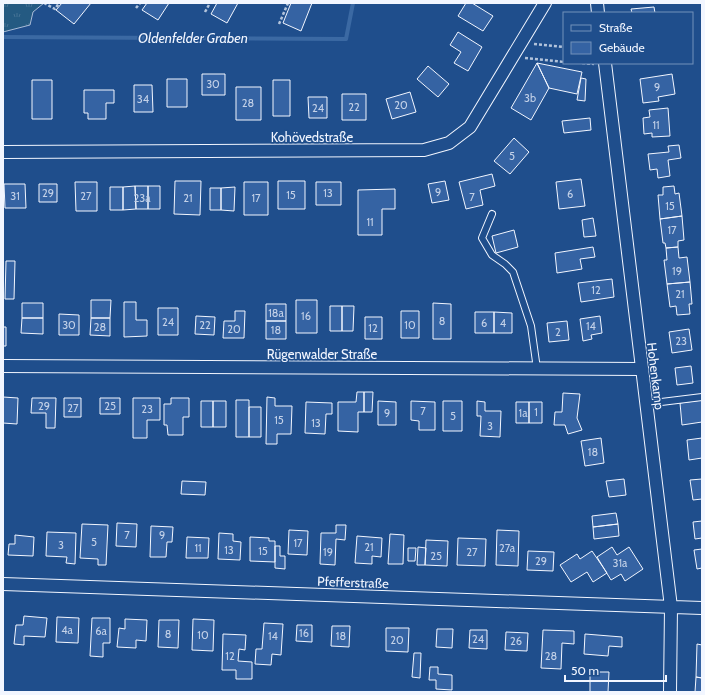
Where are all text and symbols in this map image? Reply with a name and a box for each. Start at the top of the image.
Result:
legend [563,12,693,64]
text: Straße [599,20,632,35]
water label: Oldenfelder Graben [138,29,248,47]
text: Gebäude [599,40,645,55]
house number: 30 [206,77,220,91]
house number: 9 [654,80,660,94]
house number: 3b [524,91,536,105]
house number: 34 [137,92,150,106]
house number: 28 [242,96,254,110]
house number: 20 [394,98,408,112]
house number: 22 [348,100,360,114]
house number: 24 [312,101,325,115]
house number: 11 [652,118,660,132]
street label: Kohövedstraße [271,129,354,145]
house number: 5 [509,149,515,163]
house number: 9 [435,185,441,199]
house number: 29 [42,186,54,200]
house number: 13 [323,186,333,200]
house number: 6 [567,187,573,201]
house number: 15 [286,188,296,202]
house number: 31 [10,189,20,203]
house number: 27 [80,189,92,203]
house number: 7 [469,190,475,204]
house number: 23a [134,191,151,205]
house number: 21 [183,191,193,205]
house number: 17 [251,191,261,205]
house number: 15 [665,199,675,213]
house number: 11 [366,215,374,229]
house number: 17 [667,223,677,237]
house number: 19 [672,264,682,278]
house number: 12 [591,283,601,297]
house number: 21 [675,287,685,301]
house number: 18a [268,306,284,320]
house number: 16 [301,309,311,323]
house number: 8 [439,314,445,328]
house number: 24 [162,315,175,329]
house number: 6 [481,316,487,330]
house number: 4 [500,316,507,330]
house number: 30 [62,318,76,332]
house number: 22 [199,318,211,332]
house number: 10 [404,318,416,332]
house number: 14 [586,319,597,333]
house number: 28 [94,320,106,334]
house number: 12 [368,321,378,335]
house number: 20 [227,322,241,336]
house number: 18 [271,323,281,337]
house number: 2 [555,325,561,339]
house number: 23 [675,334,687,348]
street label: Hohenkamp [644,341,668,411]
street label: Rügenwalder Straße [267,346,378,362]
house number: 29 [38,399,50,413]
house number: 25 [104,399,116,413]
house number: 27 [67,401,79,415]
house number: 23 [141,402,153,416]
house number: 7 [420,404,426,418]
house number: 1 [534,405,538,419]
house number: 9 [384,406,390,420]
house number: 1a [519,406,528,420]
house number: 5 [450,409,456,423]
house number: 15 [274,413,284,427]
house number: 13 [311,416,321,430]
house number: 3 [487,419,493,433]
house number: 18 [588,445,598,459]
house number: 7 [124,528,130,542]
house number: 9 [159,528,165,542]
house number: 5 [91,535,97,549]
house number: 17 [293,536,303,550]
house number: 3 [58,538,64,552]
house number: 21 [364,540,374,554]
house number: 11 [194,541,202,555]
house number: 27a [499,541,516,555]
house number: 13 [224,543,234,557]
house number: 15 [258,544,268,558]
house number: 19 [323,545,333,559]
house number: 27 [466,545,478,559]
house number: 25 [430,549,442,563]
house number: 29 [535,554,547,568]
house number: 31a [613,556,628,570]
street label: Pfefferstraße [317,573,389,591]
house number: 4a [61,623,74,637]
house number: 6a [95,624,107,638]
house number: 16 [299,626,309,640]
house number: 8 [165,627,171,641]
house number: 10 [197,628,209,642]
house number: 14 [268,629,279,643]
house number: 18 [336,629,346,643]
house number: 24 [472,632,485,646]
house number: 20 [390,633,404,647]
house number: 26 [510,634,522,648]
house number: 12 [225,649,235,663]
house number: 28 [545,649,557,663]
scale bar [565,657,666,683]
text: 50 m [571,663,599,678]

